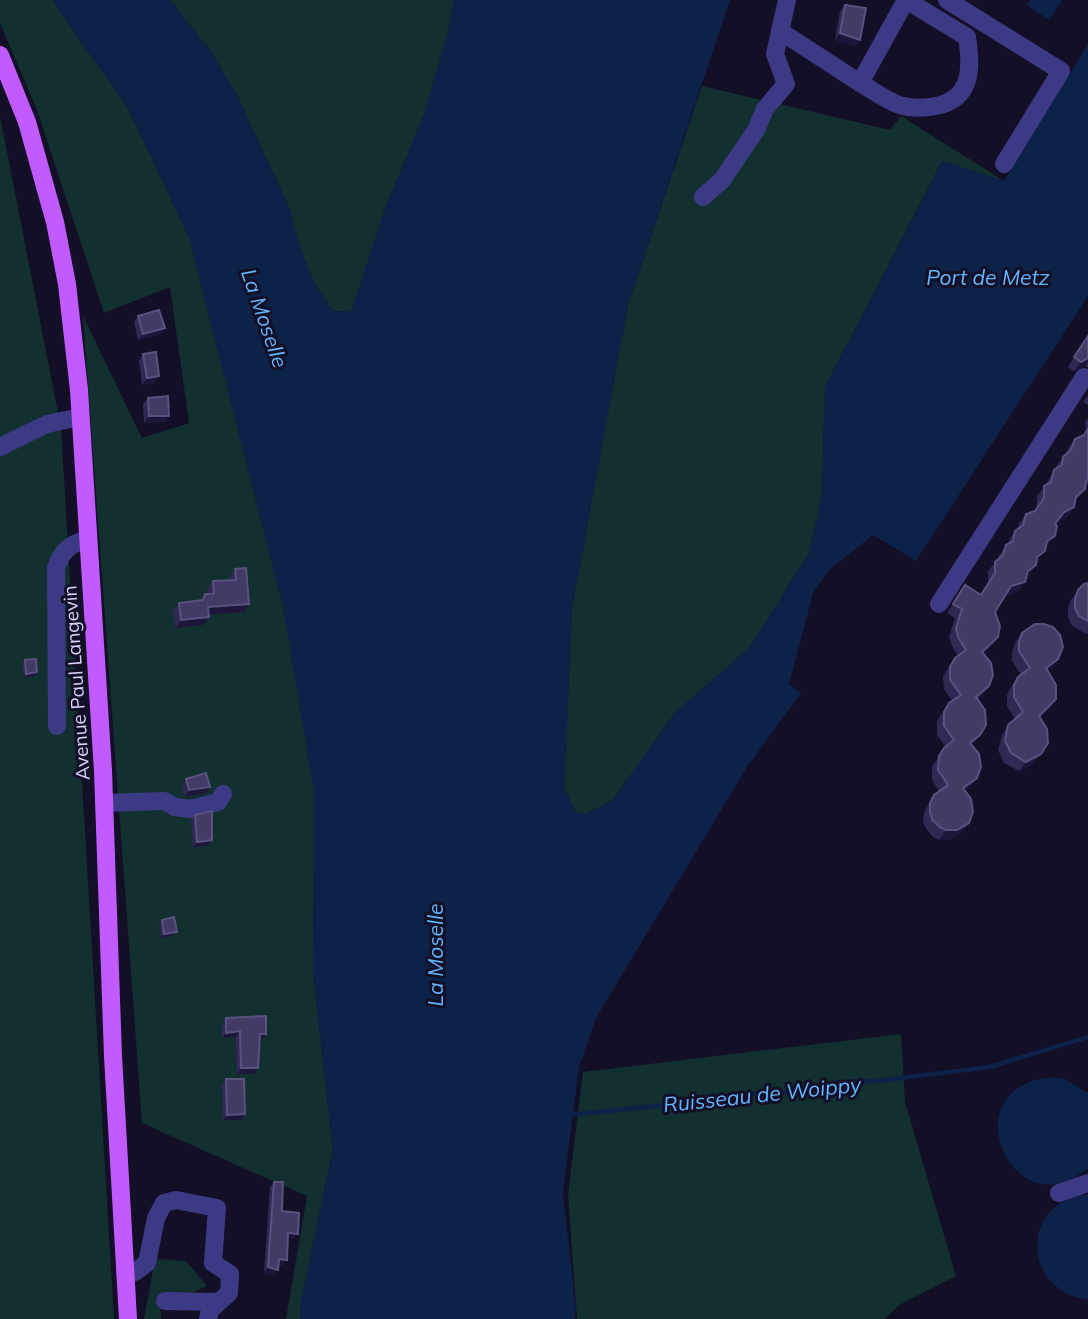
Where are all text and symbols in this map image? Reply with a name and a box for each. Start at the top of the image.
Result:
water label: Port de Metz [926,264,1050,290]
water label: La Moselle [236,265,294,371]
street label: Avenue Paul Langevin [57,585,95,781]
water label: La Moselle [422,904,448,1006]
water label: Ruisseau de Woippy [662,1071,863,1117]

